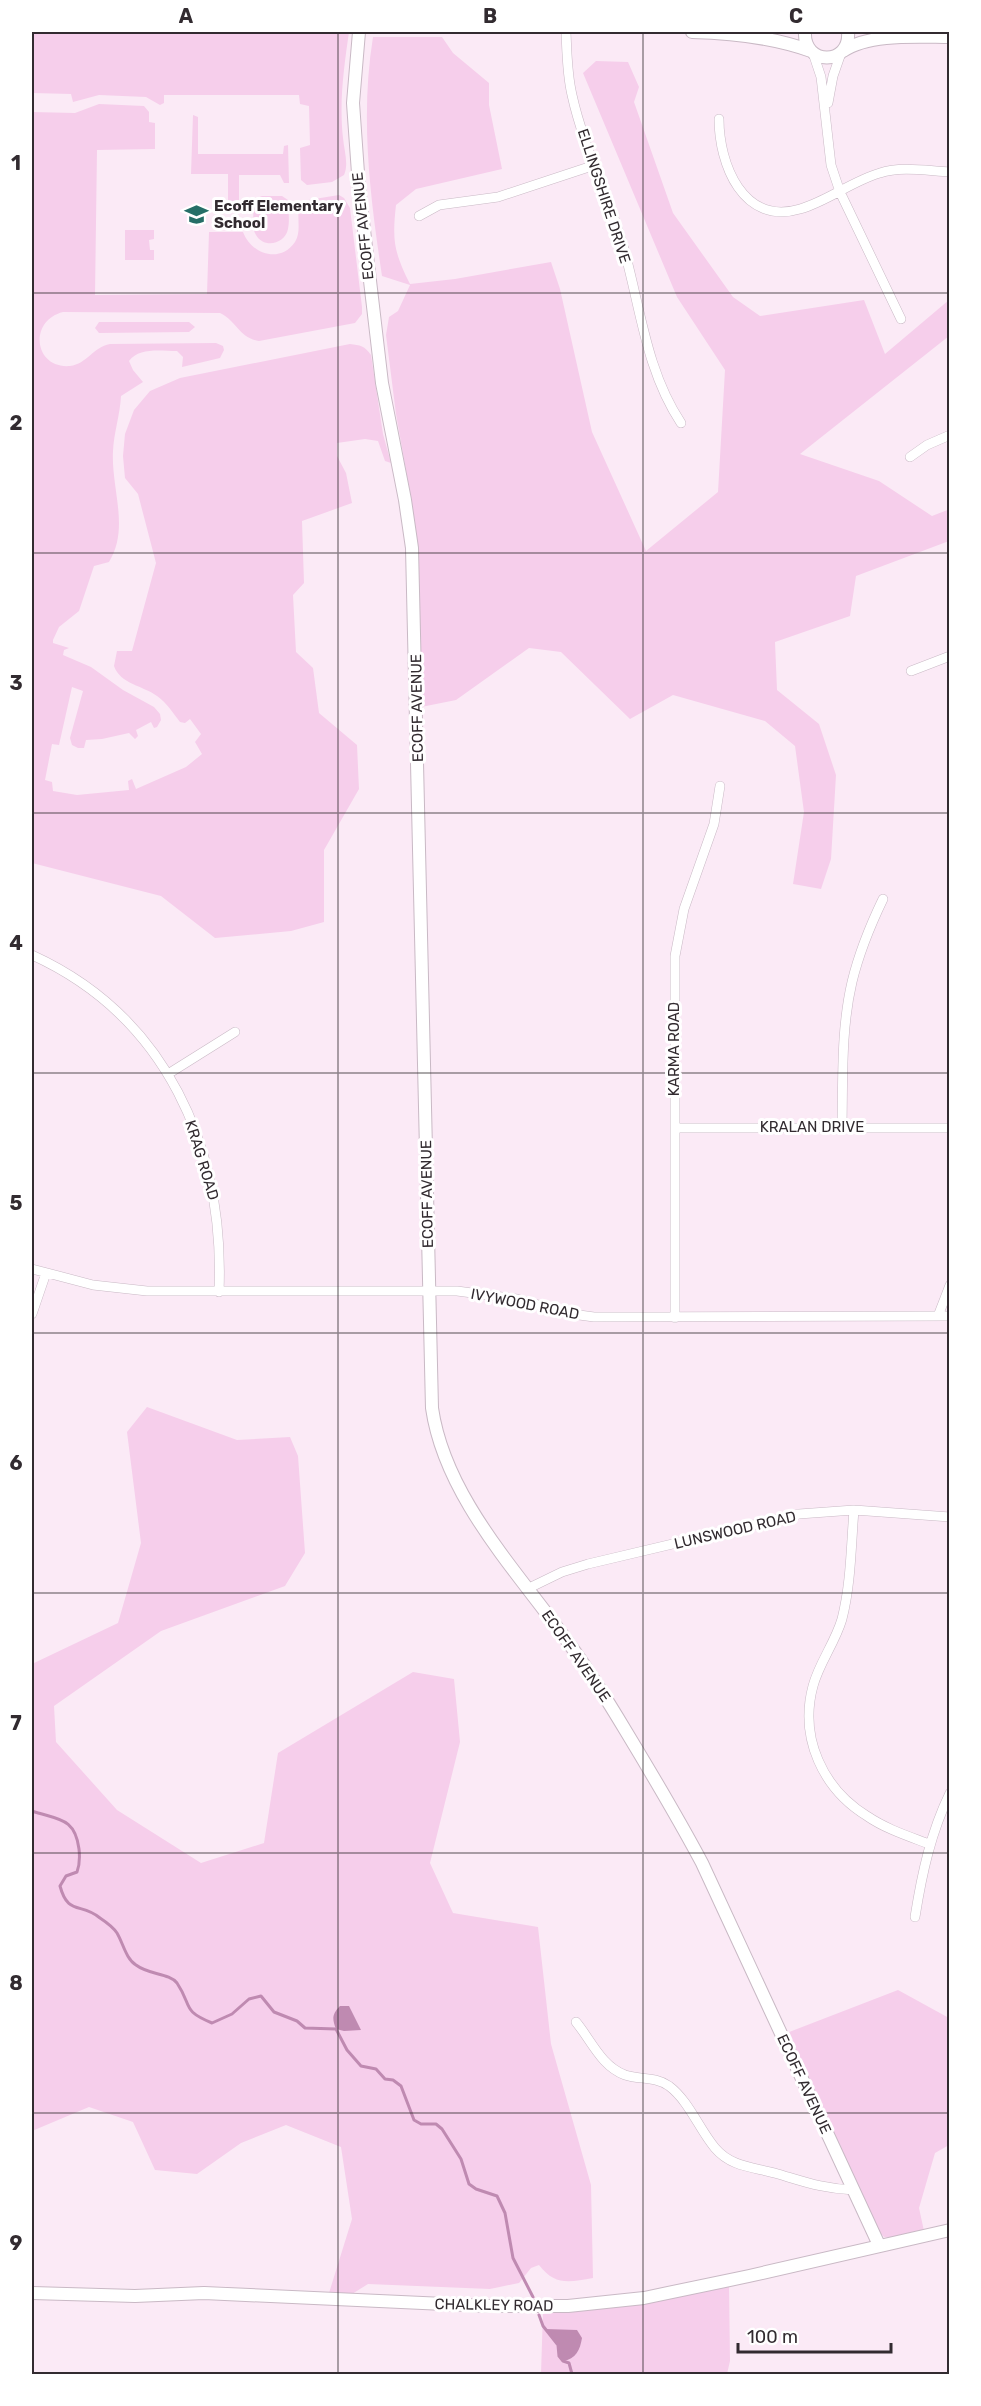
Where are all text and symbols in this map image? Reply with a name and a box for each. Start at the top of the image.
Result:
text: A [179,4,194,28]
text: B [483,4,497,28]
text: C [789,4,803,28]
street label: ELLINGSHIRE DRIVE [574,126,634,266]
text: 1 [11,151,21,175]
street label: ECOFF AVENUE [348,171,378,281]
place label: Ecoff Elementary School [214,197,343,232]
school or university icon: Ecoff Elementary School [183,202,209,228]
text: 2 [10,411,23,435]
street label: ECOFF AVENUE [407,654,427,762]
text: 3 [9,671,23,695]
text: 4 [9,931,23,955]
street label: KARMA ROAD [665,1002,683,1096]
street label: KRAG ROAD [181,1118,223,1202]
street label: KRALAN DRIVE [760,1118,864,1136]
street label: ECOFF AVENUE [417,1140,437,1248]
text: 5 [10,1191,23,1215]
street label: IVYWOOD ROAD [469,1285,581,1323]
text: 6 [9,1451,23,1475]
street label: LUNSWOOD ROAD [672,1507,798,1553]
street label: ECOFF AVENUE [538,1607,614,1705]
text: 7 [10,1711,22,1735]
text: 8 [9,1971,23,1995]
street label: ECOFF AVENUE [773,2031,835,2137]
text: 9 [10,2231,23,2255]
street label: CHALKLEY ROAD [434,2295,554,2315]
scale bar [738,2316,891,2354]
text: 100 m [747,2326,798,2348]

